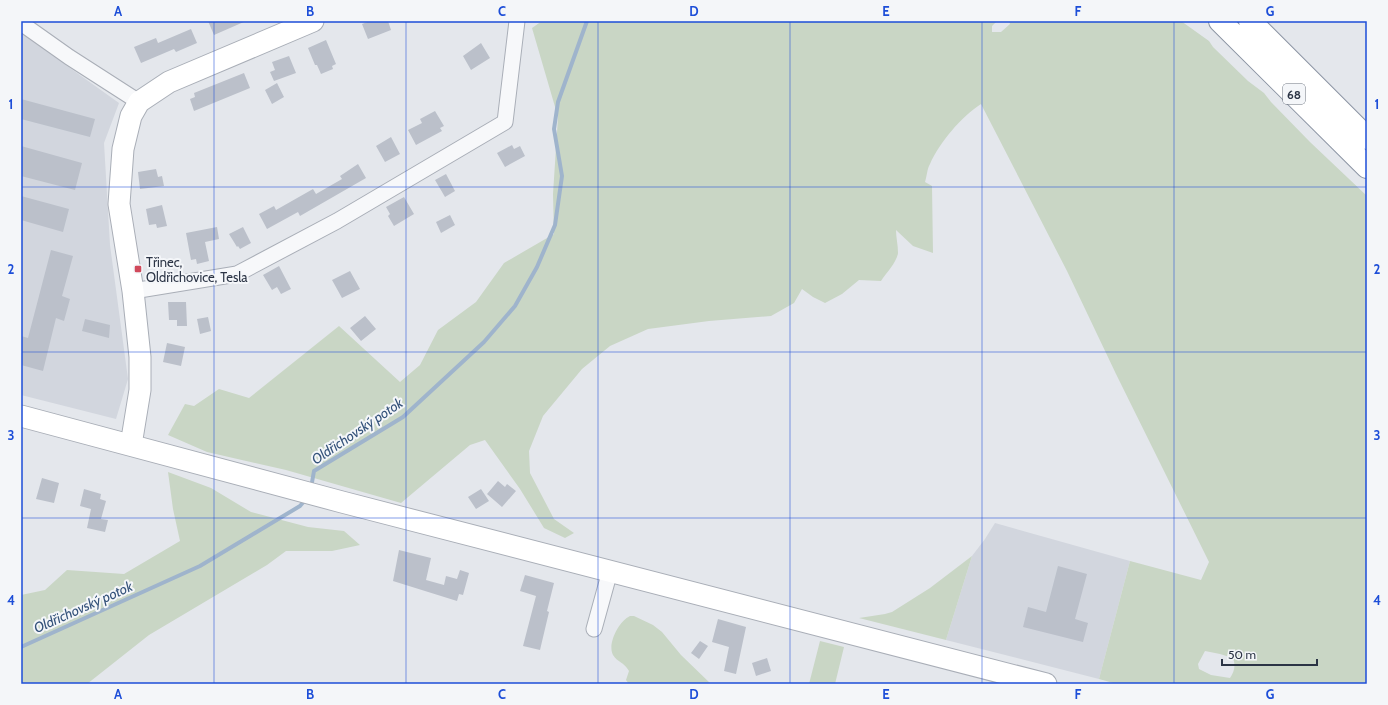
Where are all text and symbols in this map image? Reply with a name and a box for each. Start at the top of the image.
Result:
text: A [114,3,123,19]
text: B [306,3,314,19]
text: C [498,3,506,19]
text: D [689,3,699,19]
text: E [882,3,890,19]
text: F [1075,3,1082,19]
text: G [1266,3,1275,19]
road number: 68 [1283,84,1305,104]
text: 1 [9,96,13,112]
text: 1 [1375,96,1379,112]
place label: Třinec, Oldřichovice, Tesla [146,254,248,285]
text: 2 [8,261,15,277]
text: 2 [1374,261,1381,277]
marker: Třinec, Oldřichovice, Tesla [133,264,143,274]
water label: Oldřichovský potok [308,393,407,468]
text: 3 [7,427,15,443]
text: 3 [1373,427,1381,443]
water label: Oldřichovský potok [31,577,136,637]
text: 4 [7,592,15,608]
text: 4 [1373,592,1381,608]
scale bar [1222,641,1317,667]
text: 50 m [1228,647,1256,662]
text: A [114,686,123,702]
text: B [306,686,314,702]
text: C [498,686,506,702]
text: D [689,686,699,702]
text: E [882,686,890,702]
text: F [1075,686,1082,702]
text: G [1266,686,1275,702]

